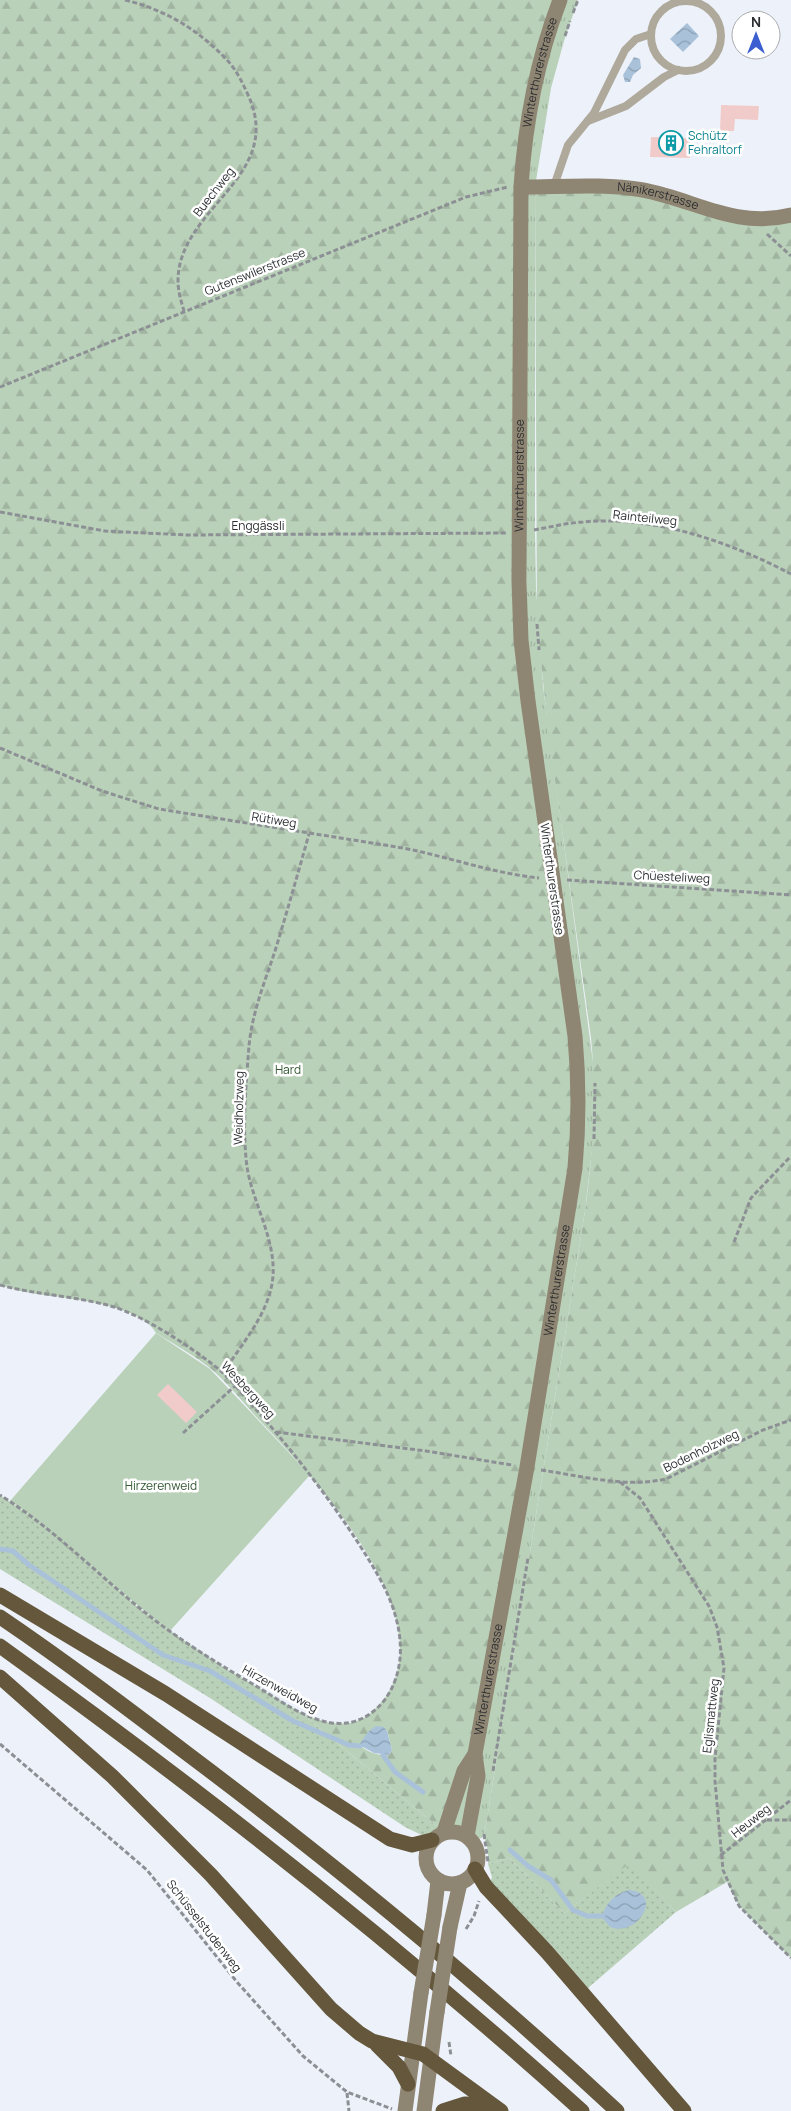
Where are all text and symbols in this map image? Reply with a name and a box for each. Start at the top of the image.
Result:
north arrow [731,10,781,60]
text: N [751,12,761,31]
street label: Winterthurerstrasse [518,15,561,129]
place label: Schütz Fehraltorf [688,127,743,158]
building icon: Schütz Fehraltorf [658,130,684,156]
street label: Buechweg [189,163,238,220]
street label: Nänikerstrasse [617,178,701,214]
street label: Gutenswilerstrasse [202,244,308,300]
street label: Winterthurerstrasse [510,419,528,532]
street label: Rainteilweg [612,506,678,529]
street label: Enggässli [231,517,285,534]
street label: Rütiweg [250,808,298,831]
street label: Winterthurerstrasse [536,822,569,936]
street label: Chüesteliweg [633,866,711,887]
park label: Hard [275,1061,301,1078]
street label: Weidholzweg [229,1071,248,1145]
street label: Winterthurerstrasse [539,1223,574,1337]
street label: Wesbergweg [218,1357,279,1422]
street label: Bodenholzweg [660,1425,741,1476]
park label: Hirzerenweid [125,1477,197,1494]
street label: Winterthurerstrasse [470,1622,506,1736]
street label: Hirzenweidweg [239,1661,321,1716]
street label: Eglismattweg [698,1678,723,1754]
street label: Heuweg [728,1800,774,1841]
street label: Schüsselstudenweg [163,1876,246,1975]

